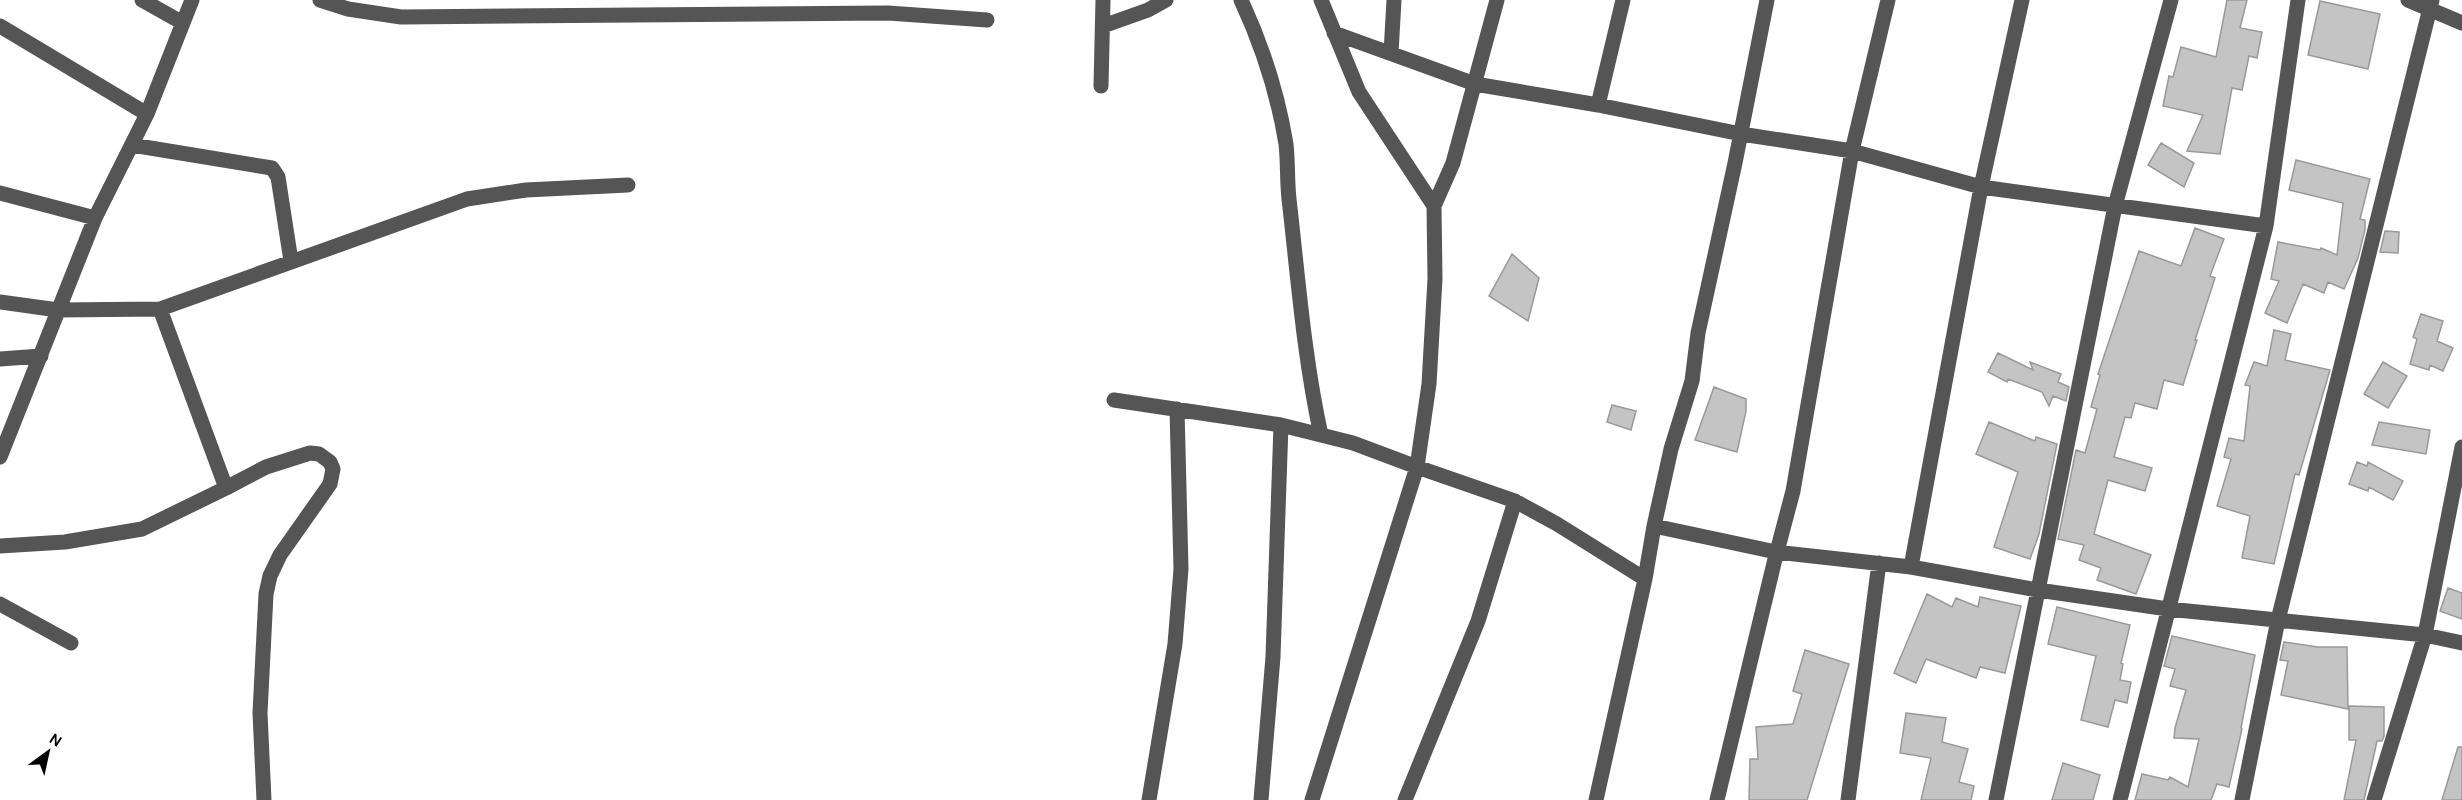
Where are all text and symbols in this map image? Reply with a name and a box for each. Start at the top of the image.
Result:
north arrow [18,722,78,782]
text: N [46,729,66,751]

